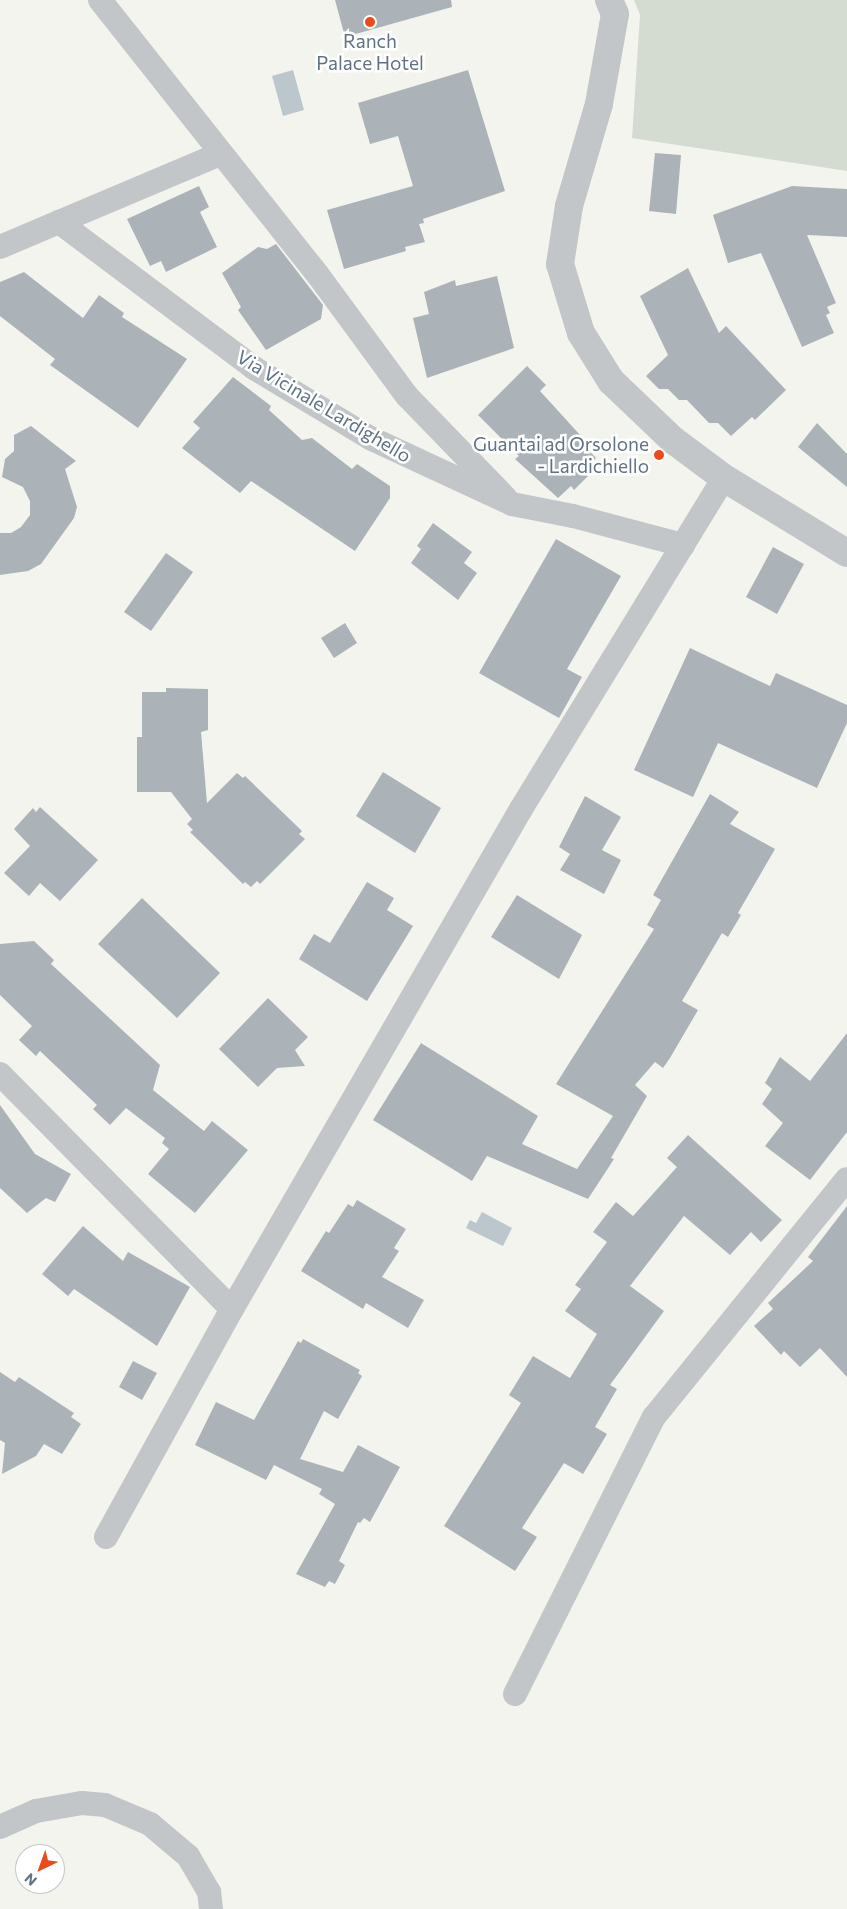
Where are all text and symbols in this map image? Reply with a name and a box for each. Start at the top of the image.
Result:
marker: Ranch Palace Hotel [364,16,376,28]
place label: Ranch Palace Hotel [316,30,424,74]
street label: Via Vicinale Lardighello [233,345,415,467]
place label: Guantai ad Orsolone - Lardichiello [473,433,649,477]
marker: Guantai ad Orsolone - Lardichiello [653,449,665,461]
north arrow [15,1844,65,1894]
text: N [21,1870,40,1890]

